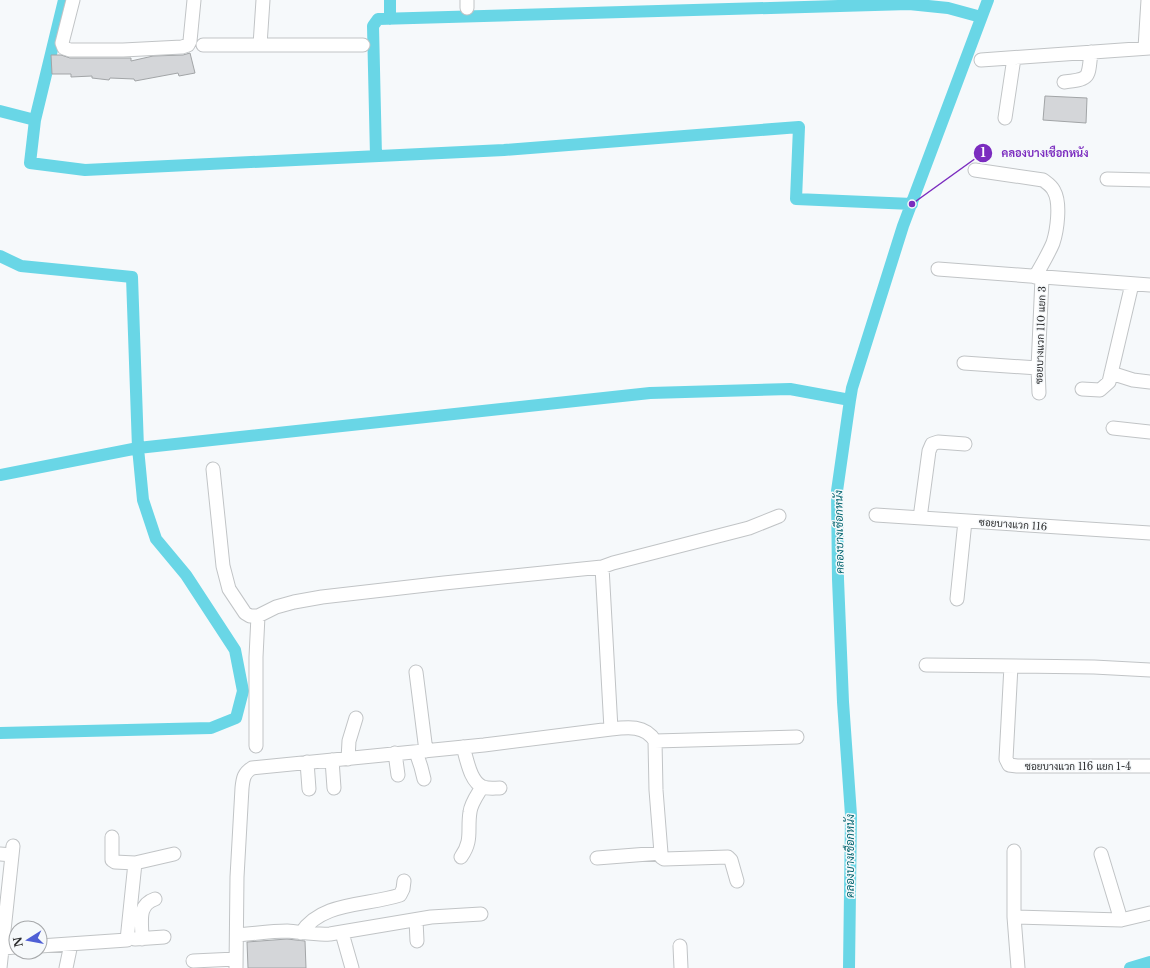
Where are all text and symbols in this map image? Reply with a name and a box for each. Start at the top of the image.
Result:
callout: คลองบางเชือกหนัง [973,142,1096,165]
text: 1 [980,145,986,160]
text: คลองบางเชือกหนัง [1002,145,1088,160]
street label: ซอยบางแวก 110 แยก 3 [1032,286,1049,384]
water label: คลองบางเชือกหนัง [830,490,847,574]
street label: ซอยบางแวก 116 [978,516,1048,533]
street label: ซอยบางแวก 116 แยก 1-4 [1025,760,1131,773]
water label: คลองบางเชือกหนัง [842,814,857,898]
north arrow [8,920,48,960]
text: N [10,935,26,948]

